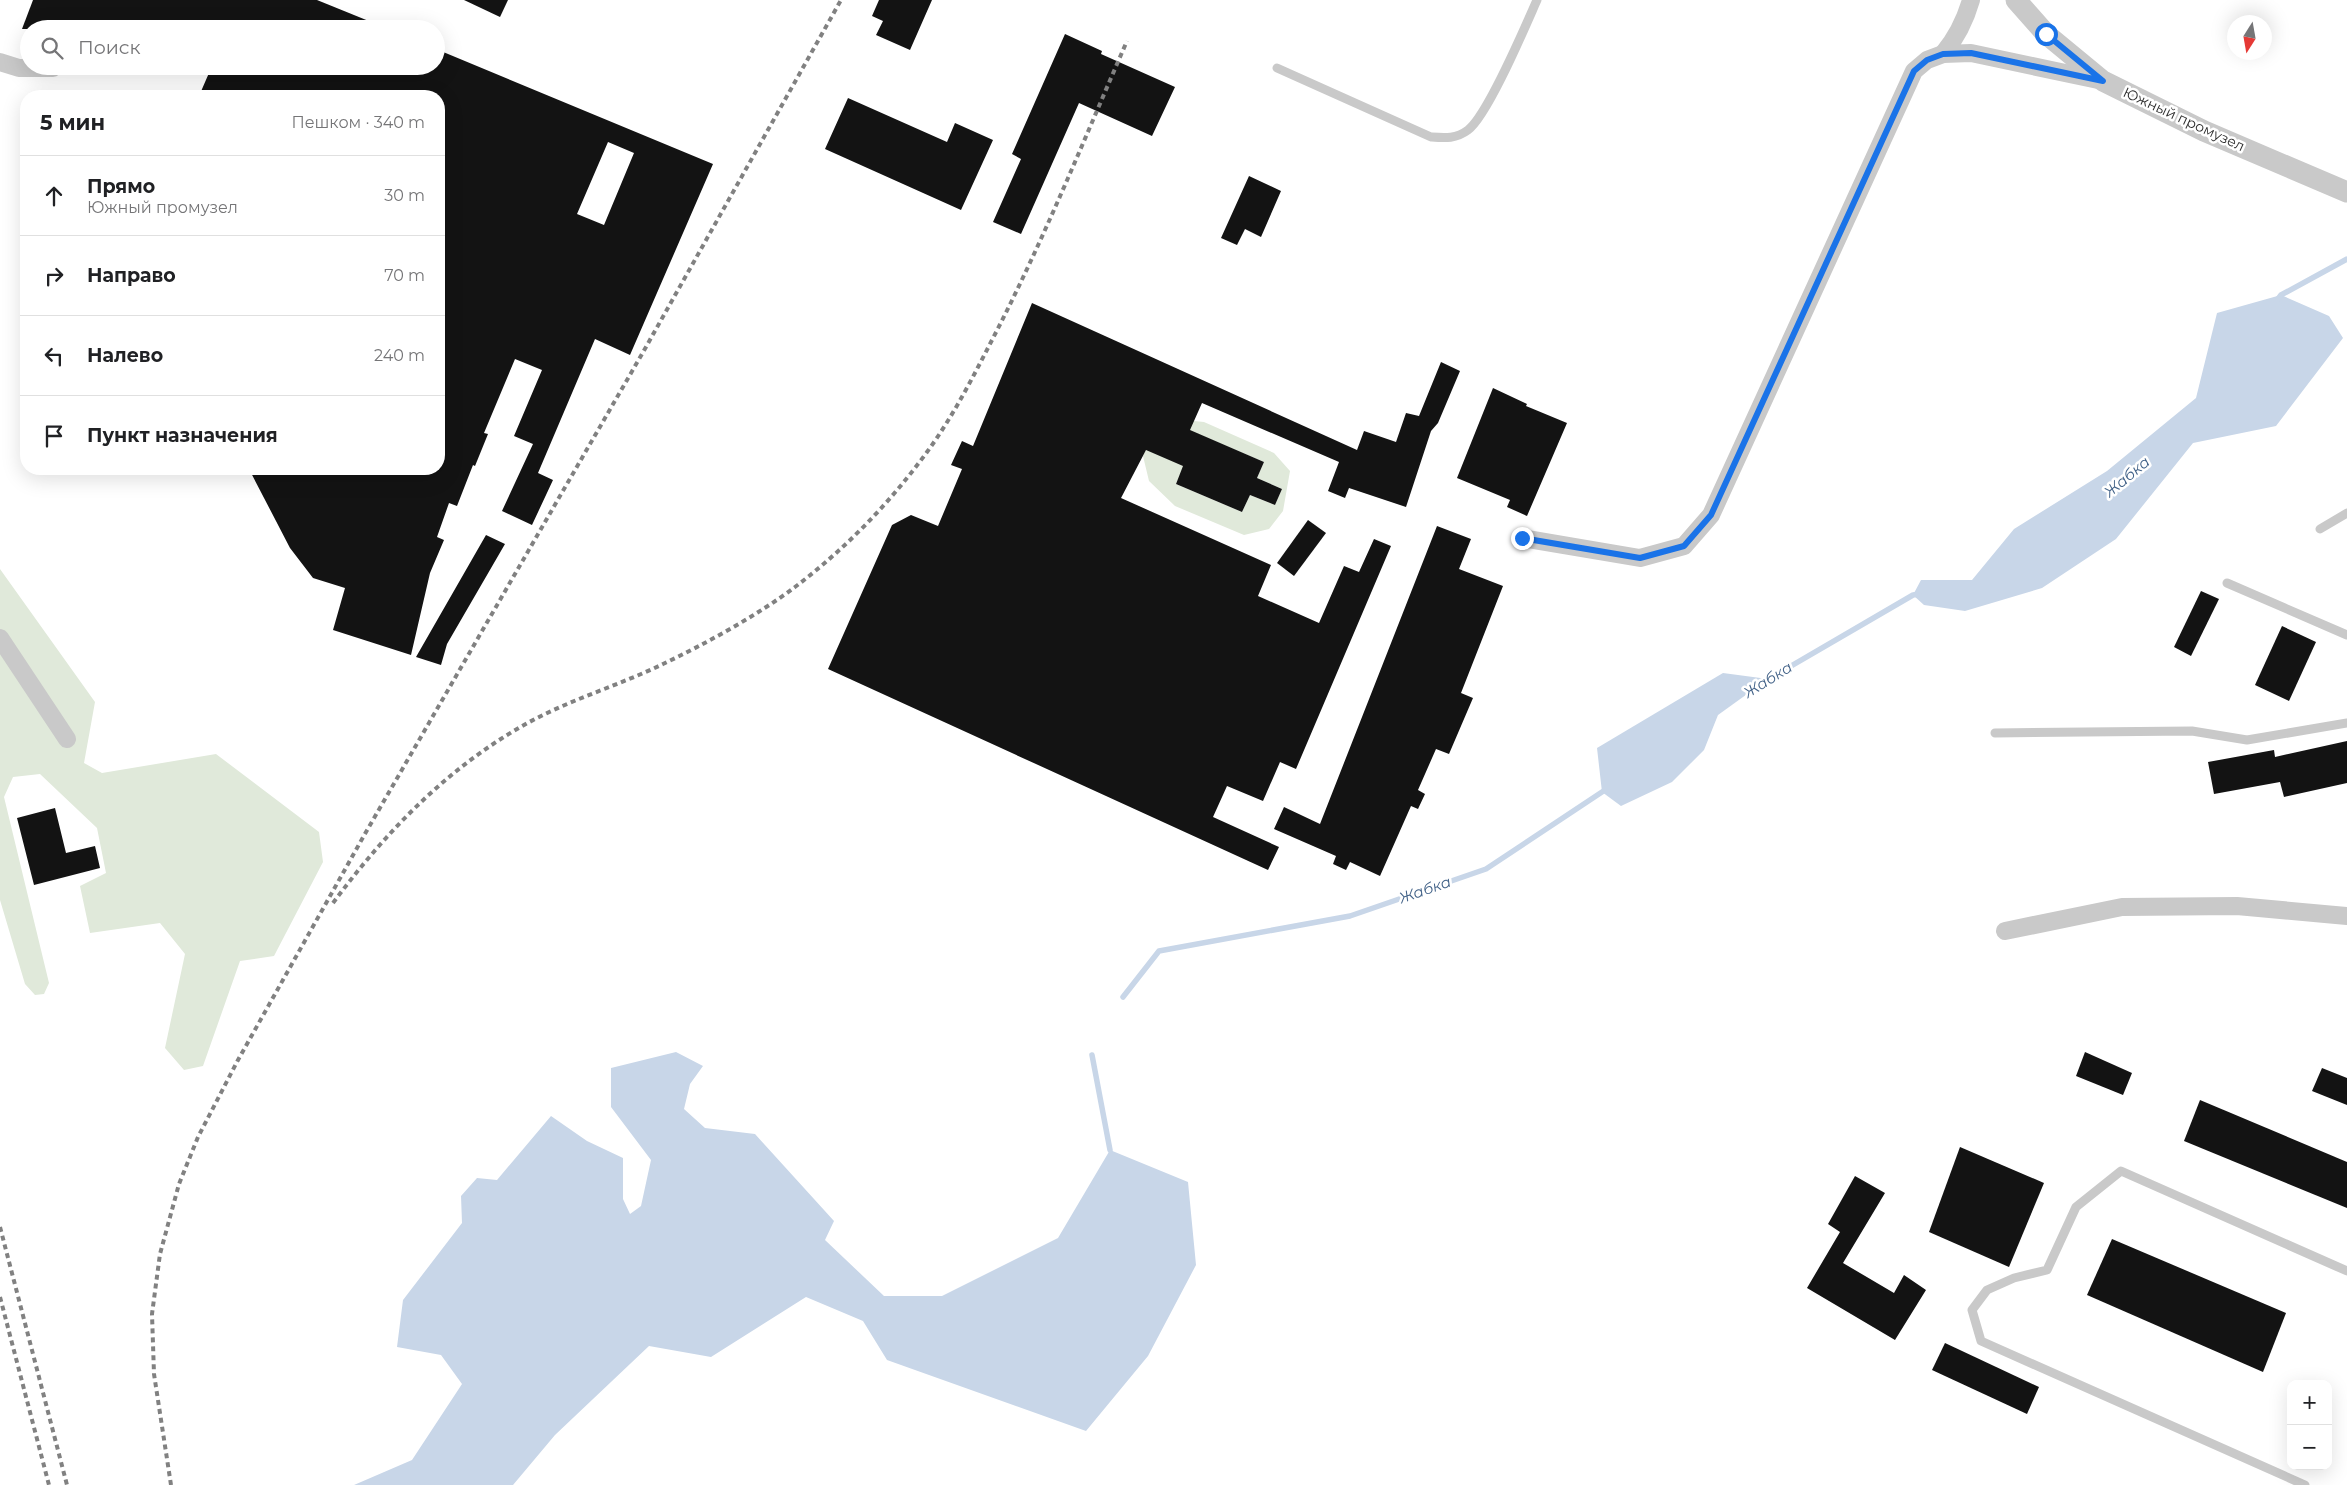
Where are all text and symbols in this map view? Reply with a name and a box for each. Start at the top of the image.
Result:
north arrow [2227,15,2272,60]
search box [20,20,445,75]
route start [2035,23,2058,46]
icon: search [38,34,66,62]
text: Поиск [78,36,141,59]
street label: Южный промузел [2120,83,2248,155]
text: 5 мин [40,110,105,135]
text: Пешком · 340 m [291,113,425,132]
text: Прямо [87,175,155,198]
icon: ahead [40,182,68,210]
text: 30 m [384,186,425,205]
text: Южный промузел [87,198,238,217]
icon: right [40,262,68,290]
text: Направо [87,264,176,287]
text: 70 m [384,266,425,285]
icon: left [40,342,68,370]
text: Налево [87,344,163,367]
text: 240 m [374,346,425,365]
icon: arrive [40,422,68,450]
text: Пункт назначения [87,424,278,447]
water label: Жабка [2099,452,2153,502]
route end [1511,527,1534,550]
water label: Жабка [1739,657,1796,702]
water label: Жабка [1395,872,1453,908]
map controls [2287,1380,2332,1470]
button: + [2287,1380,2332,1425]
button: − [2287,1425,2332,1470]

